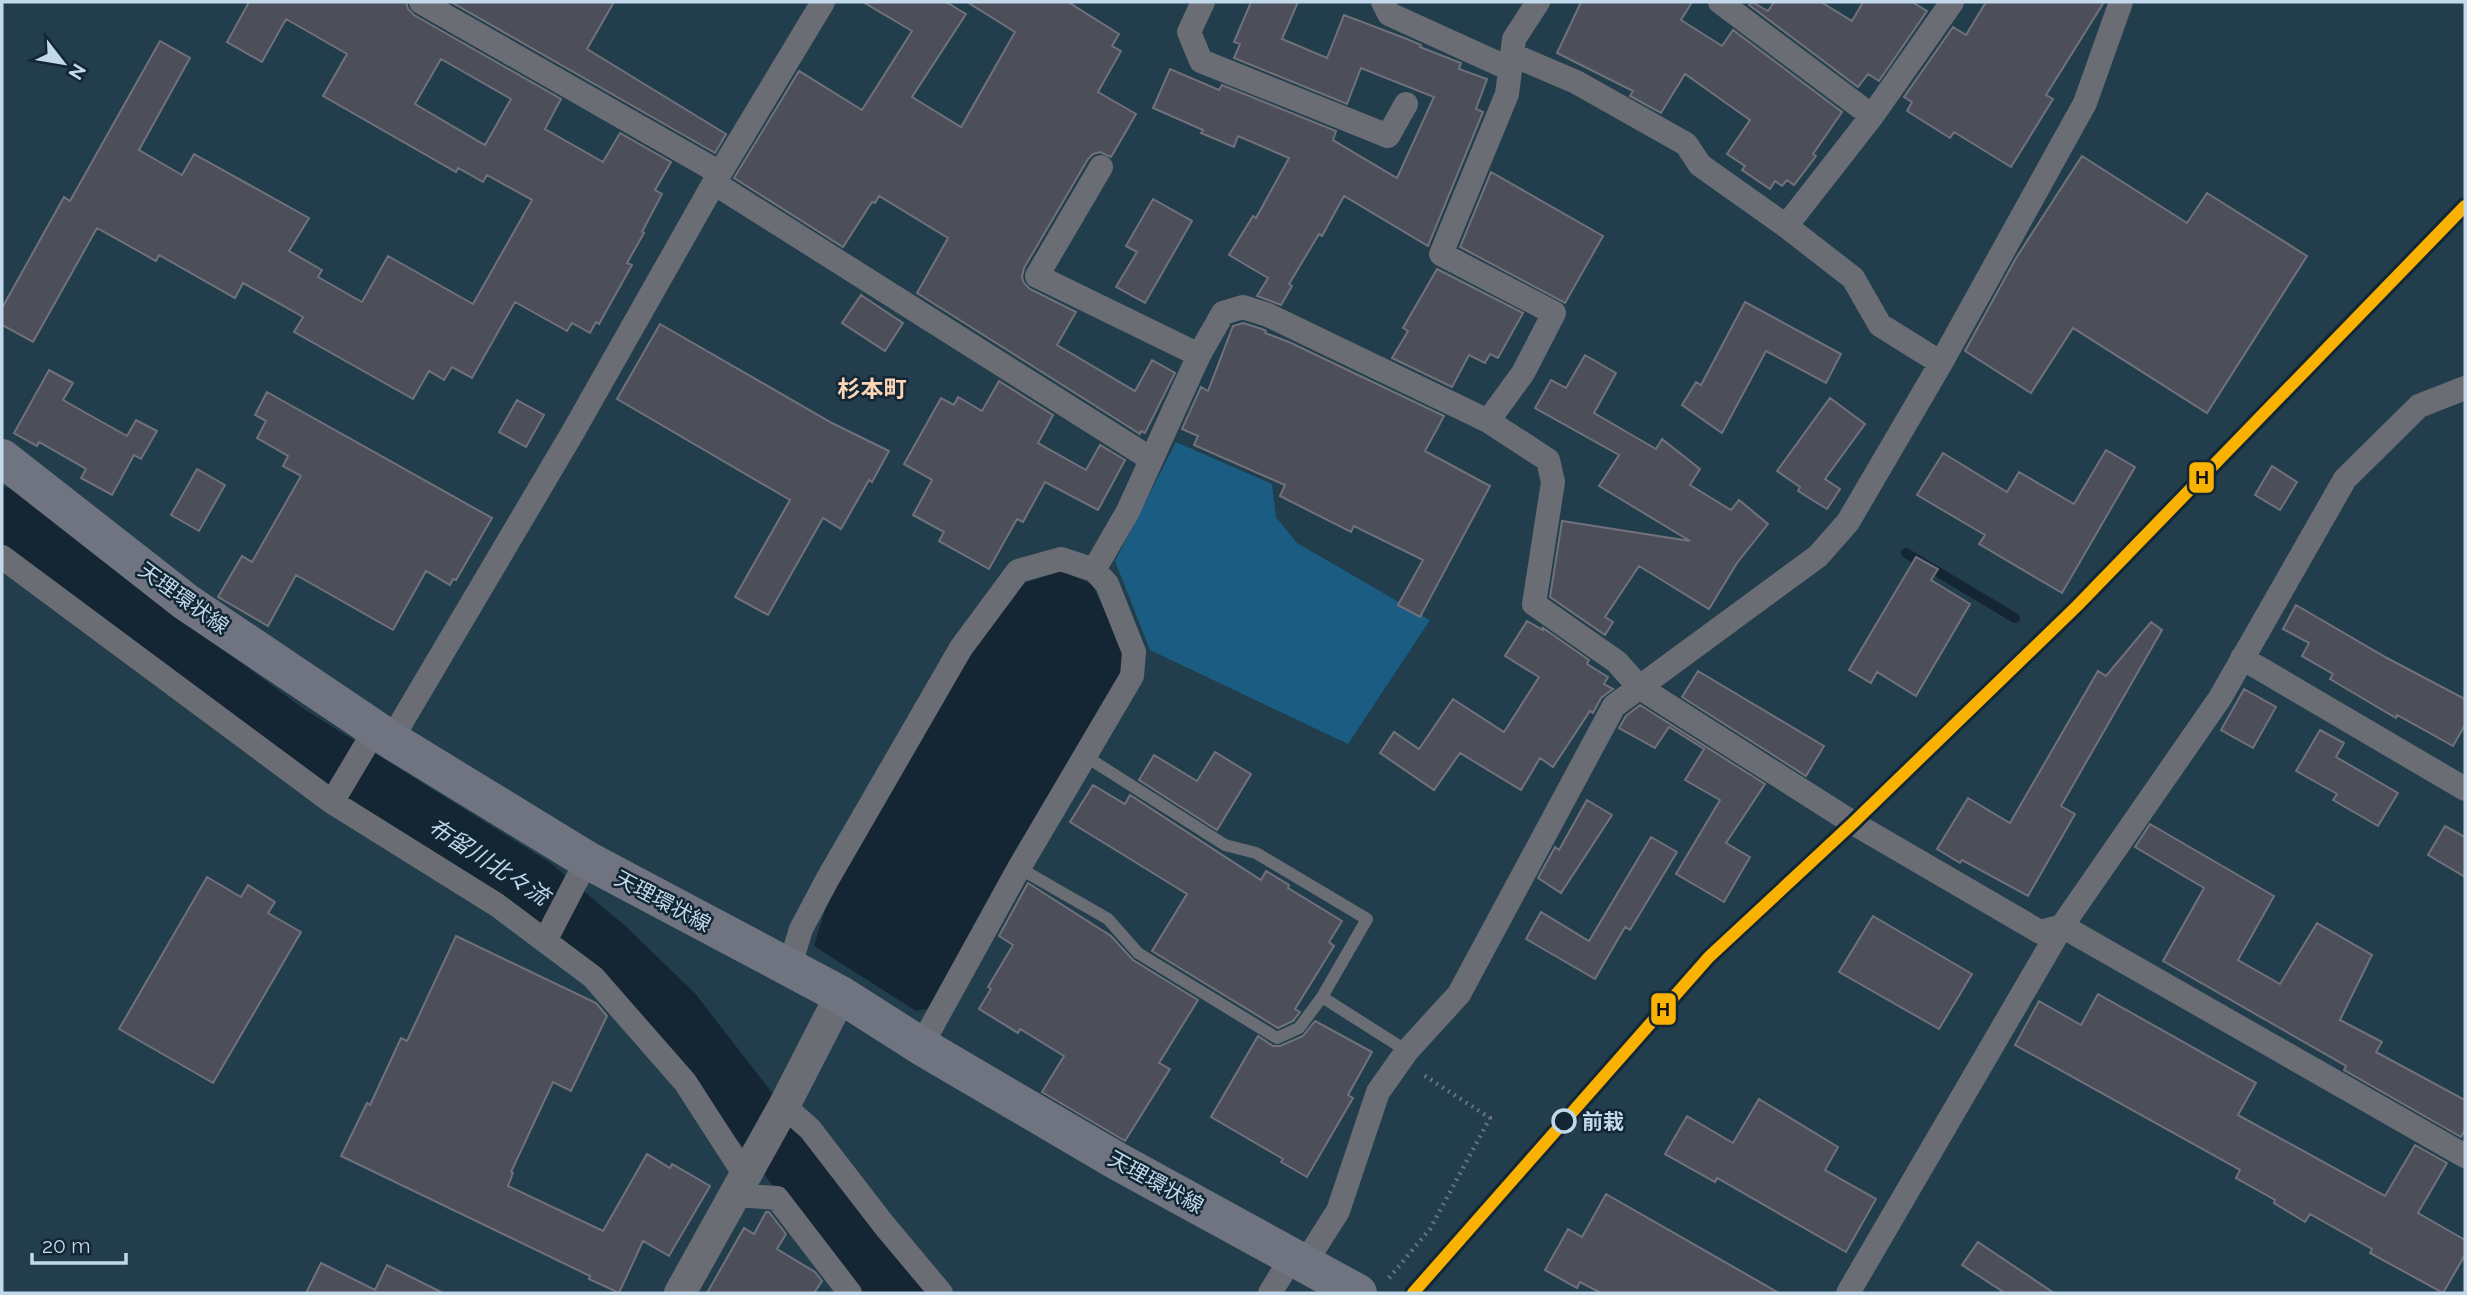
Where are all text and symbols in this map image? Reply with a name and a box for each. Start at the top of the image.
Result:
north arrow [28,28,98,98]
text: N [64,60,91,84]
district label: 杉本町 [838,375,907,402]
line badge: H [2188,461,2215,494]
text: H [2195,466,2209,488]
street label: 天理環状線 [134,557,234,639]
water label: 布留川北々流 [424,812,557,912]
street label: 天理環状線 [611,865,715,937]
line badge: H [1650,992,1677,1026]
text: H [1656,998,1670,1020]
marker: 前栽 [1552,1109,1576,1133]
place label: 前栽 [1582,1109,1624,1134]
street label: 天理環状線 [1104,1146,1208,1218]
scale bar [32,1222,126,1266]
text: 20 m [42,1233,90,1258]

